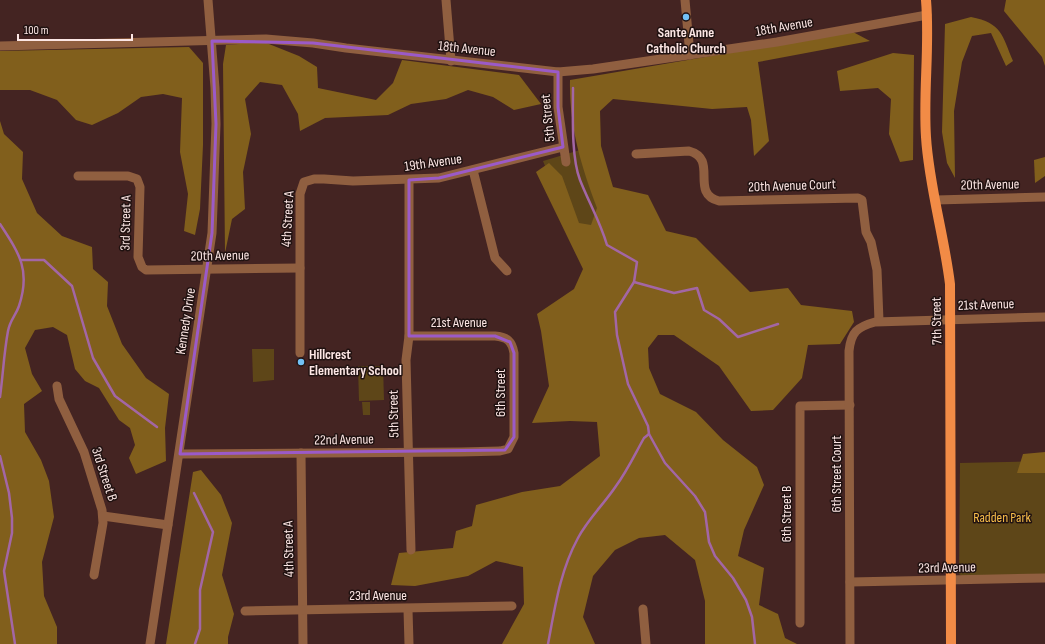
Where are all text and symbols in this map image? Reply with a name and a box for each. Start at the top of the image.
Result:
marker: Sante Anne Catholic Church [681,12,691,22]
street label: 18th Avenue [754,13,814,40]
scale bar [18,16,132,42]
text: 100 m [24,23,49,38]
place label: Sante Anne Catholic Church [646,24,726,57]
street label: 18th Avenue [437,37,497,60]
street label: 5th Street [537,93,558,143]
street label: 19th Avenue [403,150,463,175]
street label: 20th Avenue Court [748,175,836,196]
street label: 20th Avenue [960,175,1020,194]
street label: 4th Street A [278,190,298,247]
street label: 3rd Street A [117,194,135,251]
street label: 20th Avenue [190,246,250,265]
street label: Kennedy Drive [172,287,199,356]
street label: 21st Avenue [958,295,1015,314]
street label: 7th Street [928,297,945,345]
street label: 21st Avenue [431,314,487,331]
place label: Hillcrest Elementary School [309,346,402,379]
marker: Hillcrest Elementary School [296,357,306,367]
street label: 6th Street [492,369,509,417]
street label: 5th Street [385,390,402,438]
street label: 22nd Avenue [314,430,374,449]
street label: 6th Street Court [828,435,845,513]
street label: 3rd Street B [88,445,121,503]
street label: 6th Street B [778,486,795,542]
park label: Radden Park [973,509,1031,526]
street label: 4th Street A [279,520,297,577]
street label: 23rd Avenue [918,558,976,577]
street label: 23rd Avenue [349,587,407,604]

